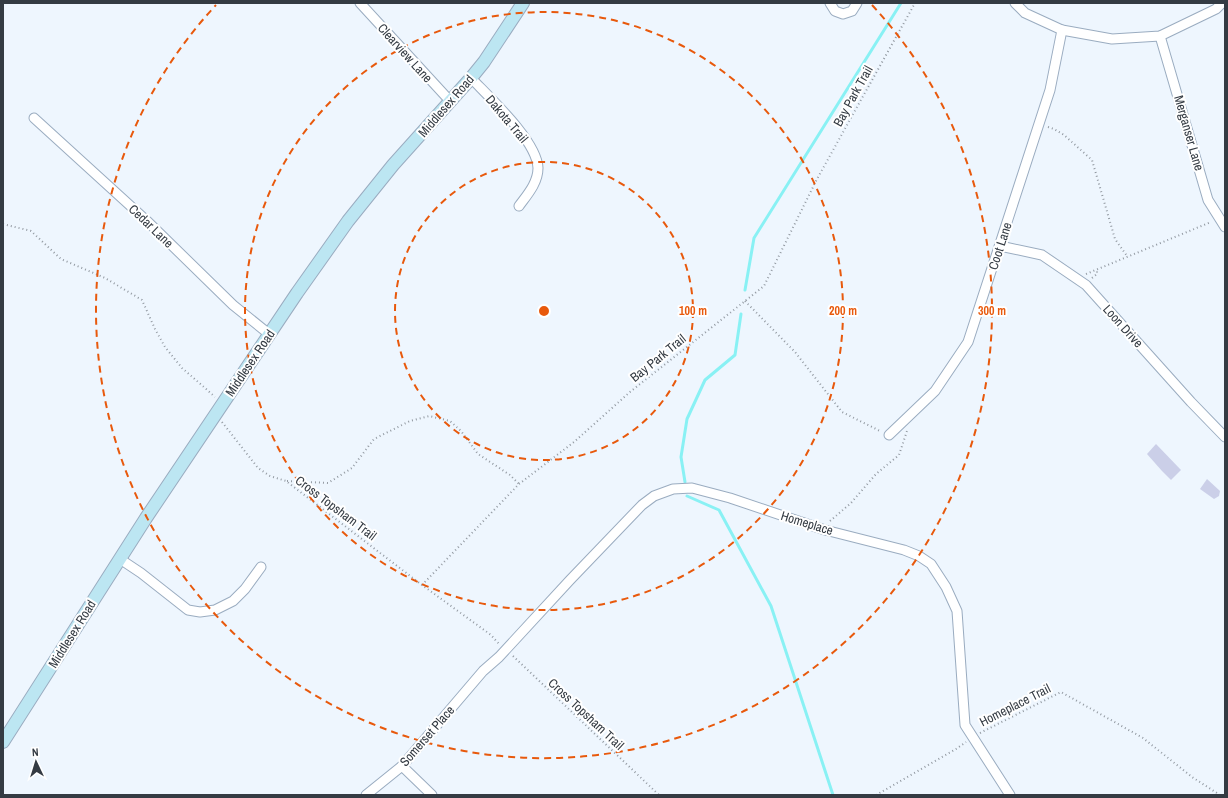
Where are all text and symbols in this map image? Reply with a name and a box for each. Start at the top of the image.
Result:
street label: Clearview Lane [374,20,436,86]
street label: Bay Park Trail [829,63,877,129]
street label: Middlesex Road [414,71,478,141]
street label: Dakota Trail [482,92,532,146]
street label: Merganser Lane [1170,93,1208,173]
street label: Cedar Lane [125,201,177,252]
street label: Coot Lane [984,220,1016,272]
street label: Loon Drive [1099,301,1147,351]
text: 100 m [679,303,707,319]
text: 200 m [829,303,857,319]
text: 300 m [978,303,1006,319]
centre of rings [537,304,551,318]
street label: Middlesex Road [221,326,279,400]
street label: Bay Park Trail [627,330,689,386]
street label: Cross Topsham Trail [292,472,380,544]
street label: Homeplace [779,507,835,539]
street label: Middlesex Road [44,597,100,671]
street label: Cross Topsham Trail [545,675,627,753]
street label: Homeplace Trail [977,680,1053,730]
street label: Somerset Place [396,702,458,770]
north arrow [16,742,56,782]
text: N [32,745,39,759]

